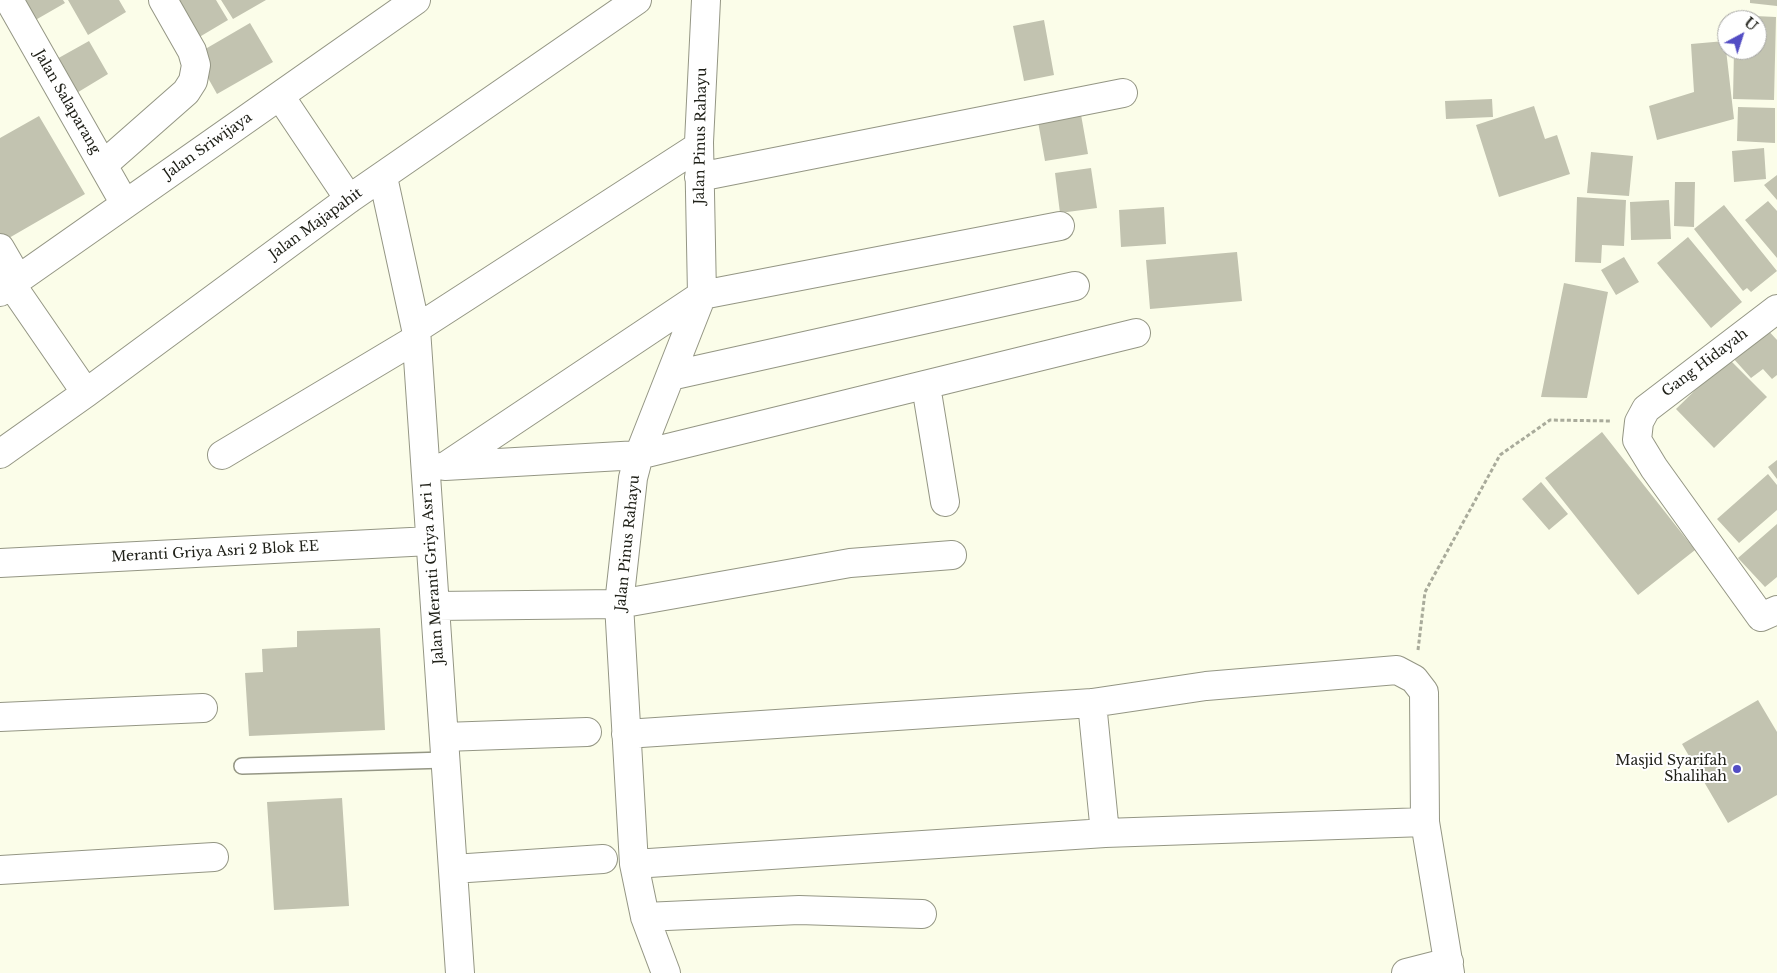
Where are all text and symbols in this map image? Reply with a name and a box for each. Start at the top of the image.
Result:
north arrow [1717,10,1767,60]
text: U [1740,13,1762,35]
street label: Jalan Salaparang [30,47,104,157]
street label: Jalan Pinus Rahayu [691,67,711,205]
street label: Jalan Sriwijaya [161,109,255,183]
street label: Jalan Majapahit [266,185,366,263]
street label: Gang Hidayah [1659,325,1751,401]
street label: Jalan Pinus Rahayu [612,474,644,612]
street label: Jalan Meranti Griya Asri 1 [418,481,448,665]
street label: Meranti Griya Asri 2 Blok EE [111,538,319,566]
place label: Masjid Syarifah Shalihah [1615,753,1727,786]
marker: Masjid Syarifah Shalihah [1731,763,1743,775]

